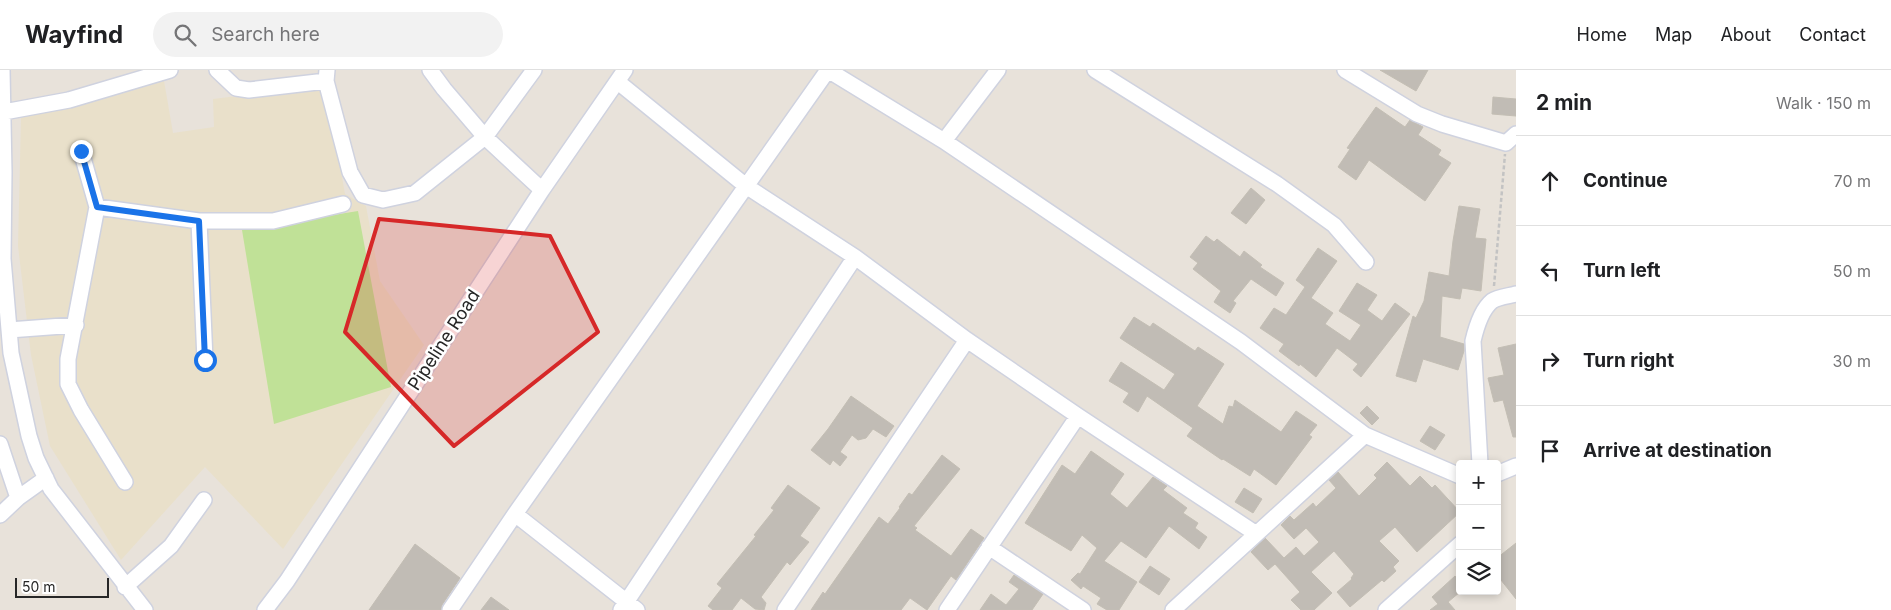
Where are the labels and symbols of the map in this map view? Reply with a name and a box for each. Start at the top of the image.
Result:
route end [70,140,93,163]
street label: Pipeline Road [403,285,484,394]
route start [194,349,217,372]
scale bar [15,575,109,598]

